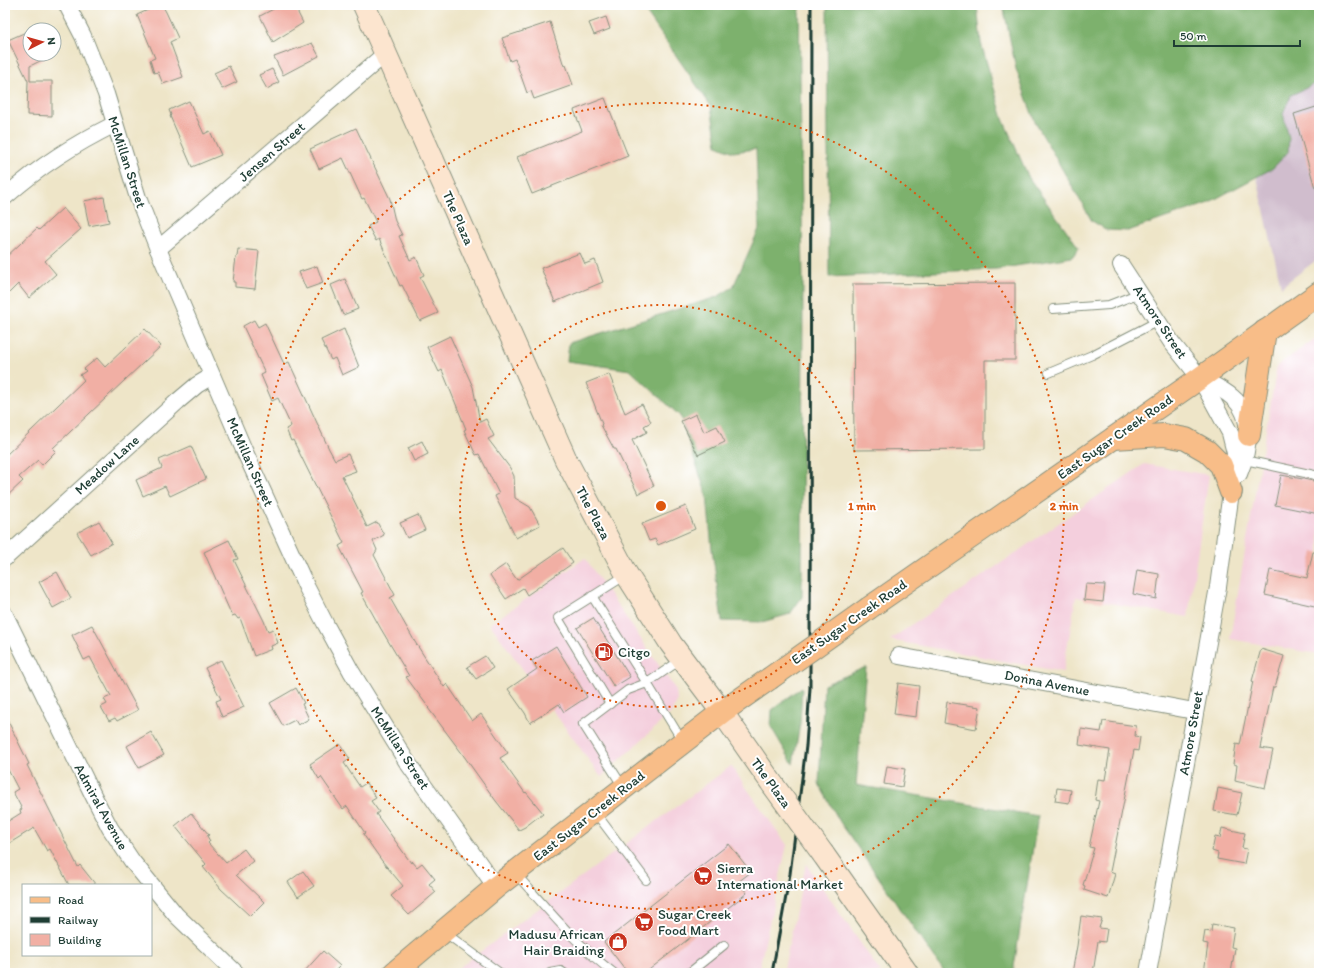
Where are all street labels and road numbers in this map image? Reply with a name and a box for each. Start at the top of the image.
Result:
street label: McMillan Street [104,114,150,210]
street label: Jensen Street [235,119,309,185]
street label: The Plaza [438,188,478,249]
street label: Atmore Street [1129,282,1191,362]
street label: East Sugar Creek Road [1054,391,1176,483]
street label: McMillan Street [223,415,277,509]
street label: Meadow Lane [71,431,143,498]
street label: The Plaza [572,483,614,543]
street label: East Sugar Creek Road [788,576,910,668]
street label: Donna Avenue [1003,666,1091,700]
street label: Atmore Street [1175,690,1207,776]
street label: McMillan Street [367,703,433,793]
street label: The Plaza [747,755,795,812]
street label: Admiral Avenue [70,761,132,853]
street label: East Sugar Creek Road [530,767,648,865]

